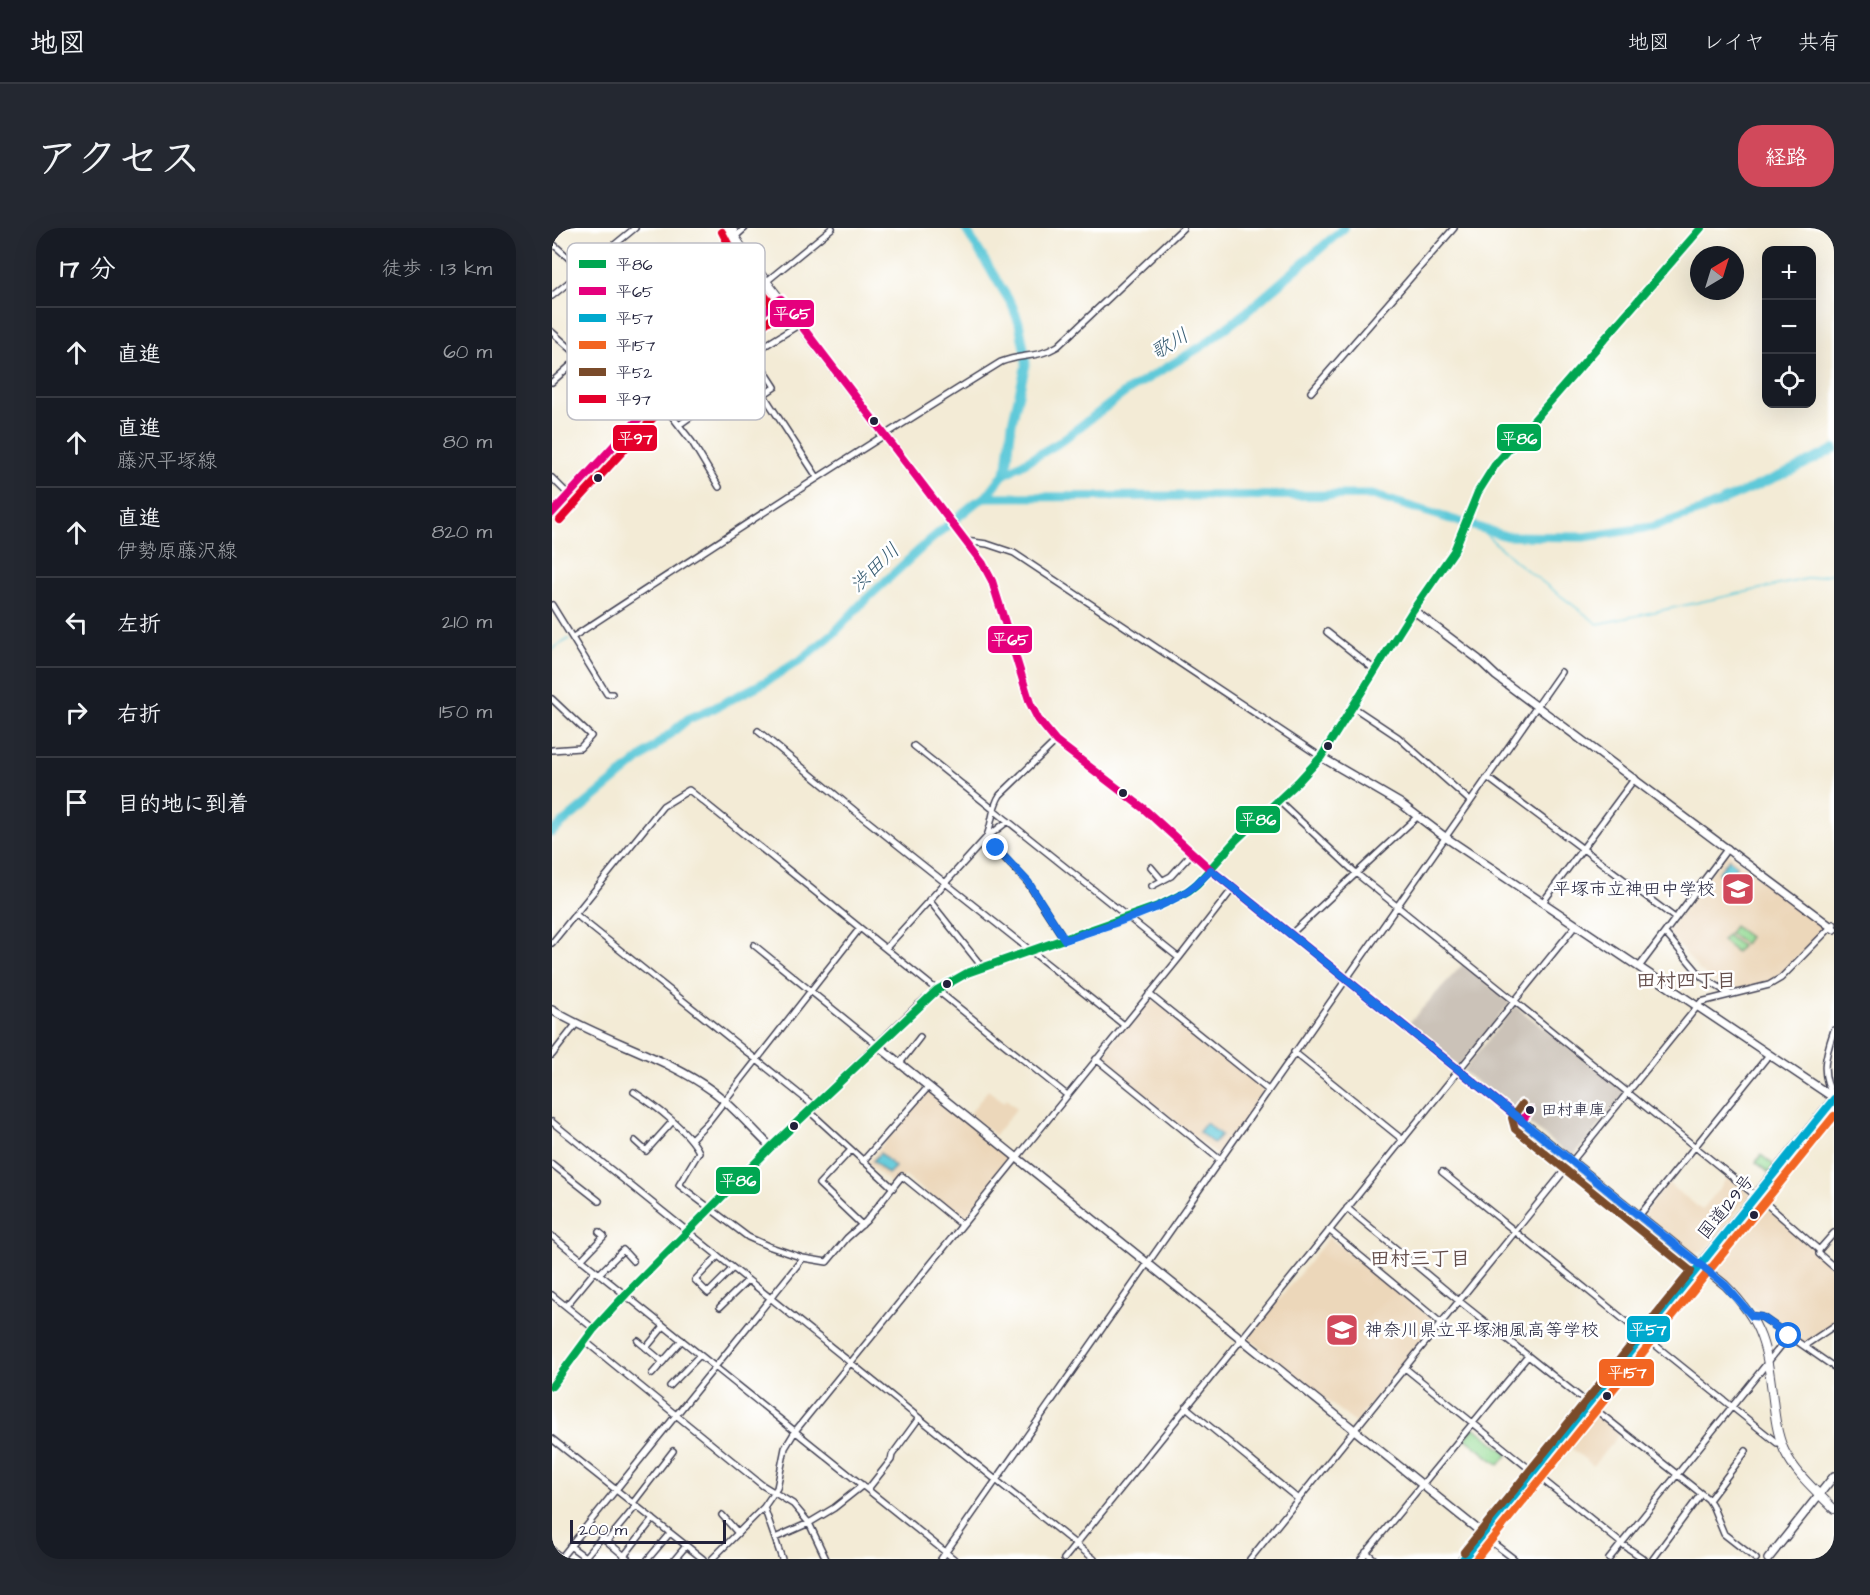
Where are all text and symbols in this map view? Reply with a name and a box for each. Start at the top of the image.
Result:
text: 地図 [30,24,86,63]
text: 地図 [1628,28,1670,57]
text: レイヤ [1703,28,1765,57]
text: 共有 [1798,28,1840,57]
button: 経路 [1738,125,1834,187]
text: アクセス [36,131,201,189]
legend [567,243,765,420]
north arrow [1690,246,1744,300]
map controls [1762,246,1816,408]
button: + [1762,246,1816,300]
text: 17 分 [60,251,116,287]
text: 平86 [616,254,652,276]
text: 徒歩 · 1.3 km [382,255,492,283]
text: 平65 [616,281,654,303]
line badge: 平65 [769,299,815,328]
button: − [1762,300,1816,354]
text: 平65 [773,303,811,325]
text: 平57 [616,308,653,330]
water label: 歌川 [1146,322,1194,366]
text: 平157 [616,335,655,357]
icon: ahead [60,336,93,369]
text: 60 m [443,338,492,366]
text: 直進 [117,339,161,370]
button: locate [1762,354,1816,408]
text: 平52 [616,362,653,384]
text: 平97 [616,389,651,411]
text: 直進 [117,413,161,444]
unlabelled marker [868,415,880,427]
line badge: 平86 [1496,423,1542,452]
line badge: 平97 [612,424,658,452]
icon: ahead [60,426,93,459]
text: 80 m [443,428,492,456]
text: 平97 [618,428,653,450]
text: 平86 [1501,428,1537,450]
text: 藤沢平塚線 [117,447,217,475]
unlabelled marker [592,472,604,484]
text: 直進 [117,503,161,534]
icon: ahead [60,516,93,549]
text: 820 m [431,518,492,546]
text: 伊勢原藤沢線 [117,537,237,565]
water label: 渋田川 [844,537,906,599]
icon: left [60,606,93,639]
text: 210 m [442,608,492,636]
text: 左折 [117,609,161,640]
line badge: 平65 [987,625,1033,654]
text: 平65 [991,629,1029,651]
icon: right [60,696,93,729]
text: 150 m [439,698,492,726]
text: 右折 [117,699,161,730]
unlabelled marker [1322,740,1334,752]
icon: arrive [60,786,93,819]
unlabelled marker [1117,787,1129,799]
text: 目的地に到着 [117,789,249,820]
line badge: 平86 [1235,805,1281,834]
text: 平86 [1240,809,1276,831]
route end [982,834,1008,860]
school or university icon: 平塚市立神田中学校 [1720,871,1756,907]
place label: 平塚市立神田中学校 [1553,877,1715,902]
district label: 田村四丁目 [1636,967,1736,995]
unlabelled marker [941,978,953,990]
place label: 田村車庫 [1541,1099,1605,1121]
marker: 田村車庫 [1524,1104,1536,1116]
unlabelled marker [788,1120,800,1132]
line badge: 平86 [715,1166,761,1195]
street label: 国道129号 [1692,1169,1760,1245]
text: 平86 [720,1170,756,1192]
unlabelled marker [1748,1209,1760,1221]
district label: 田村三丁目 [1370,1245,1470,1273]
school or university icon: 神奈川県立平塚湘風高等学校 [1324,1312,1360,1348]
line badge: 平57 [1626,1315,1671,1343]
place label: 神奈川県立平塚湘風高等学校 [1365,1318,1599,1343]
text: 平57 [1629,1319,1667,1341]
route start [1775,1322,1801,1348]
line badge: 平157 [1598,1358,1655,1387]
text: 平157 [1607,1362,1647,1384]
unlabelled marker [1601,1390,1613,1402]
scale bar [570,1517,726,1544]
text: 200 m [579,1519,627,1541]

